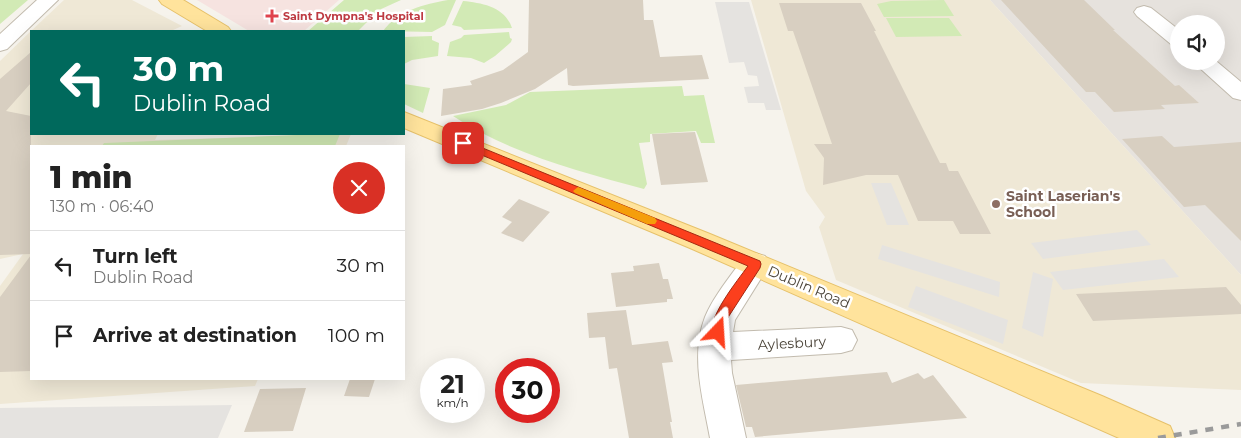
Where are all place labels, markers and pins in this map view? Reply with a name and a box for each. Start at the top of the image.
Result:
marker: Saint Dympna's Hospital [265,9,279,23]
place label: Saint Dympna's Hospital [283,9,424,23]
pin [442,122,484,164]
place label: Saint Laserian's School [1006,187,1121,221]
marker: Saint Laserian's School [990,198,1002,210]

